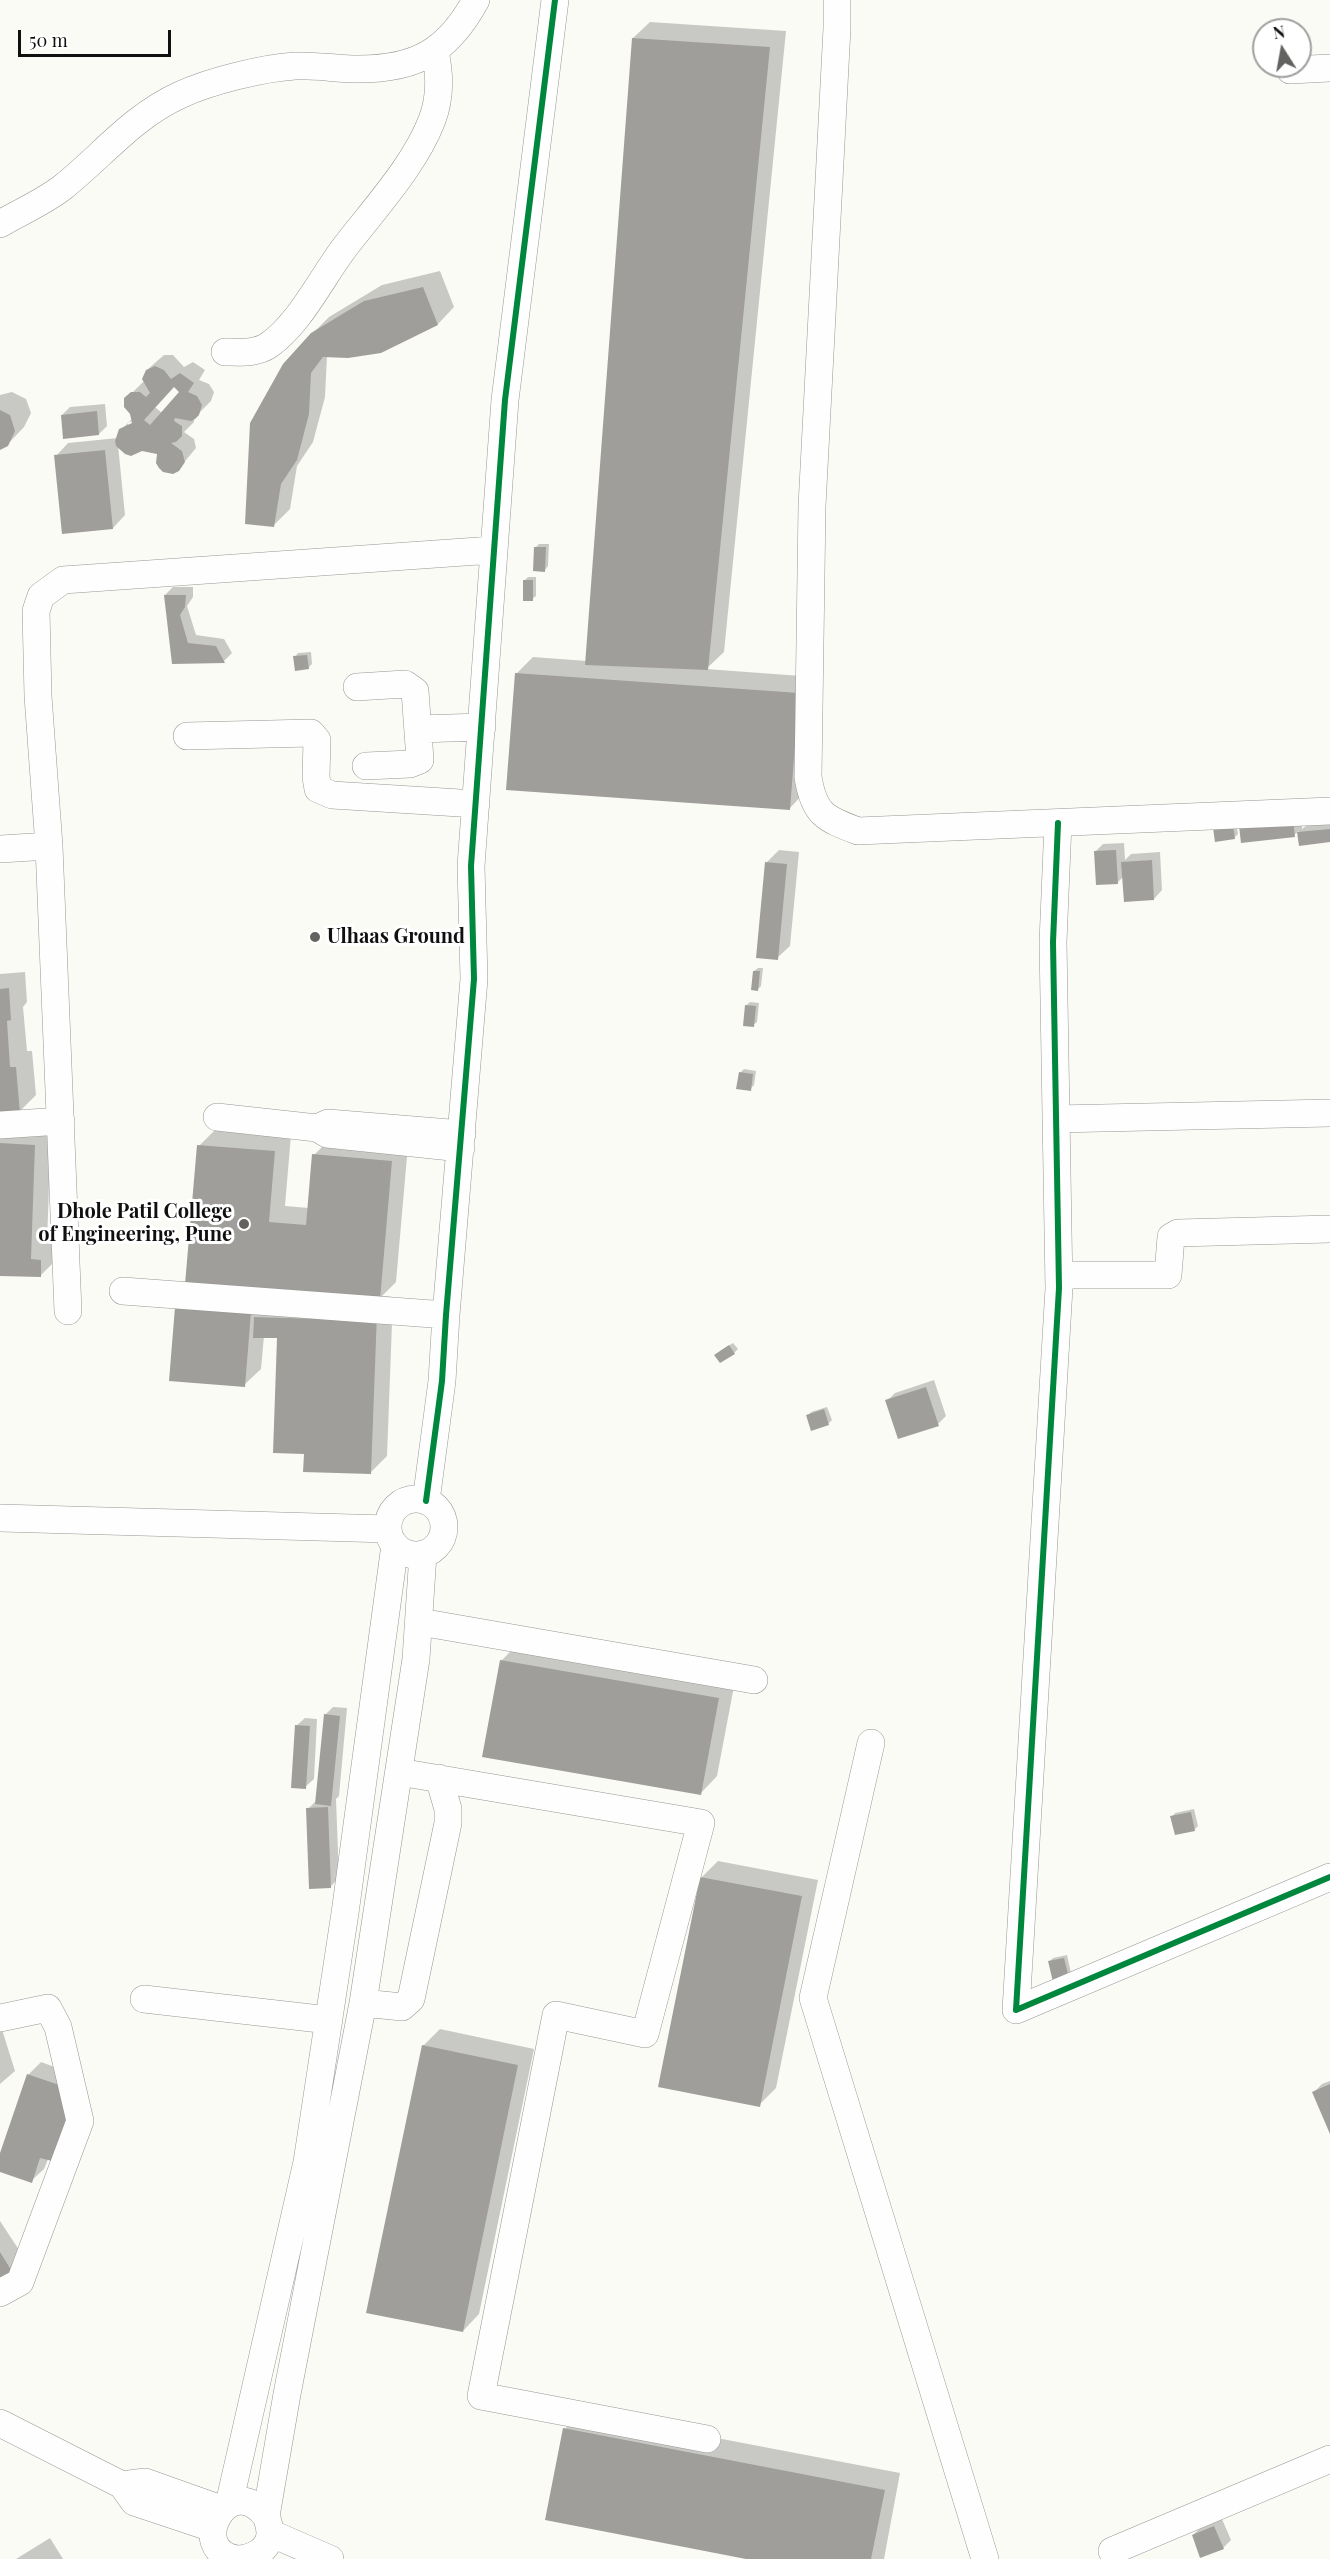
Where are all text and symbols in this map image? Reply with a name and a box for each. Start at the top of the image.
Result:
scale bar [21,18,174,56]
north arrow [1252,18,1312,78]
text: N [1271,20,1287,43]
text: 50 m [29,28,68,52]
place label: Ulhaas Ground [327,925,465,949]
marker: Ulhaas Ground [308,930,322,944]
place label: Dhole Patil College of Engineering, Pune [38,1200,232,1247]
marker: Dhole Patil College of Engineering, Pune [237,1217,251,1231]

